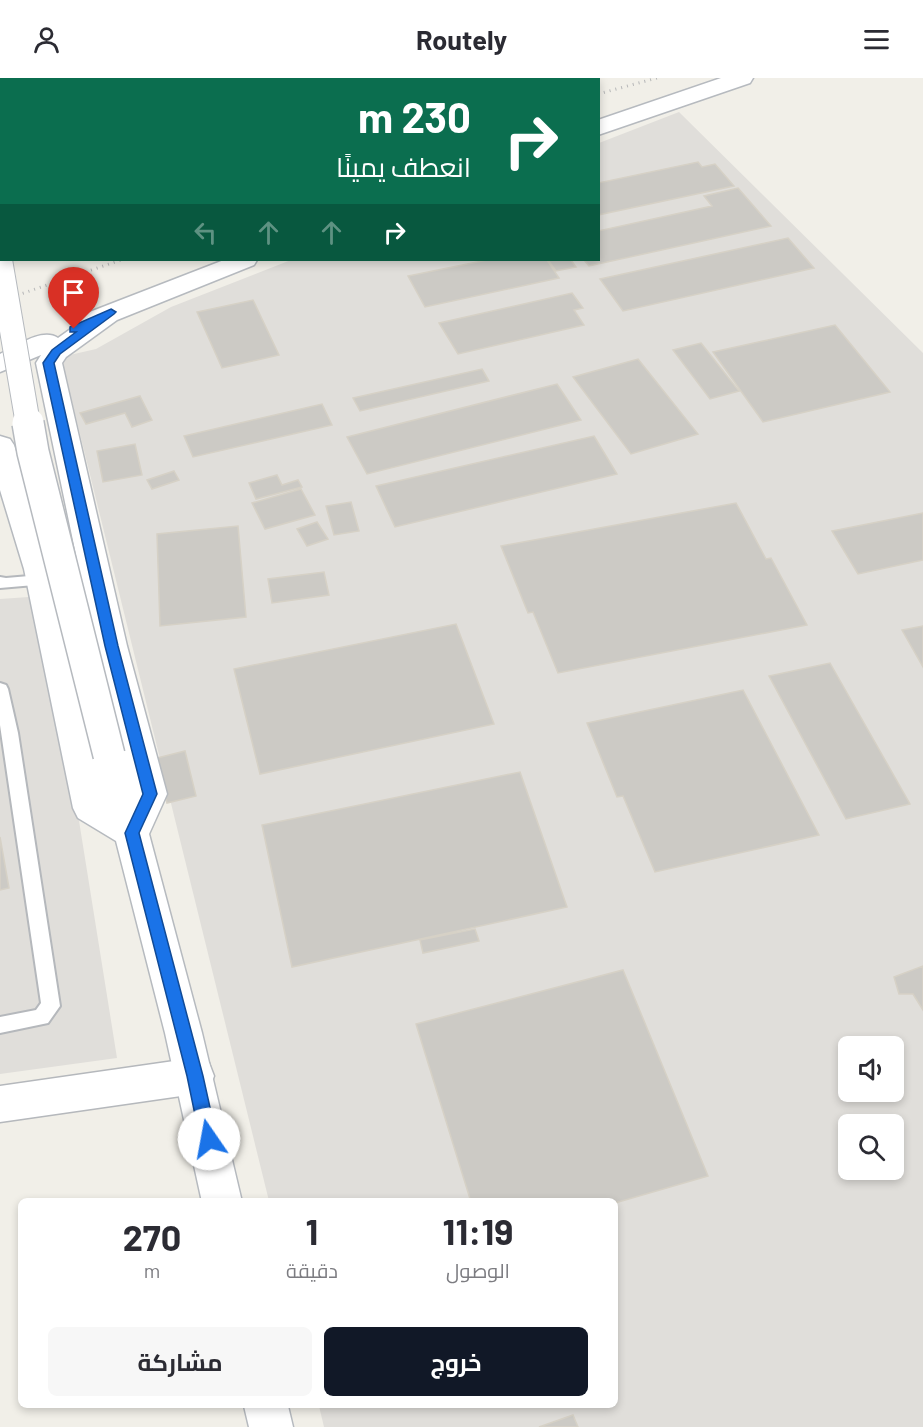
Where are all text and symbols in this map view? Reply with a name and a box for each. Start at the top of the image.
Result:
icon: person [30,23,63,56]
text: Routely [416,23,507,55]
icon: menu [860,23,893,56]
text: 230 m [358,91,471,141]
icon: right [492,102,570,180]
text: انعطف يمينًا [336,150,471,182]
icon: left [189,216,222,249]
icon: ahead [252,216,285,249]
icon: ahead [315,216,348,249]
icon: right [378,216,411,249]
pin [48,267,99,329]
icon: arrive [57,276,90,309]
map controls [838,1036,904,1180]
button: sound [838,1036,904,1102]
position arrow [177,1107,241,1171]
button: search [838,1114,904,1180]
text: 1 [306,1209,318,1252]
text: 11:19 [443,1209,513,1252]
text: 270 [123,1215,181,1258]
text: m [144,1258,160,1282]
text: دقيقة [286,1258,338,1282]
text: الوصول [446,1258,510,1282]
button: مشاركة [48,1327,312,1396]
button: خروج [324,1327,588,1396]

